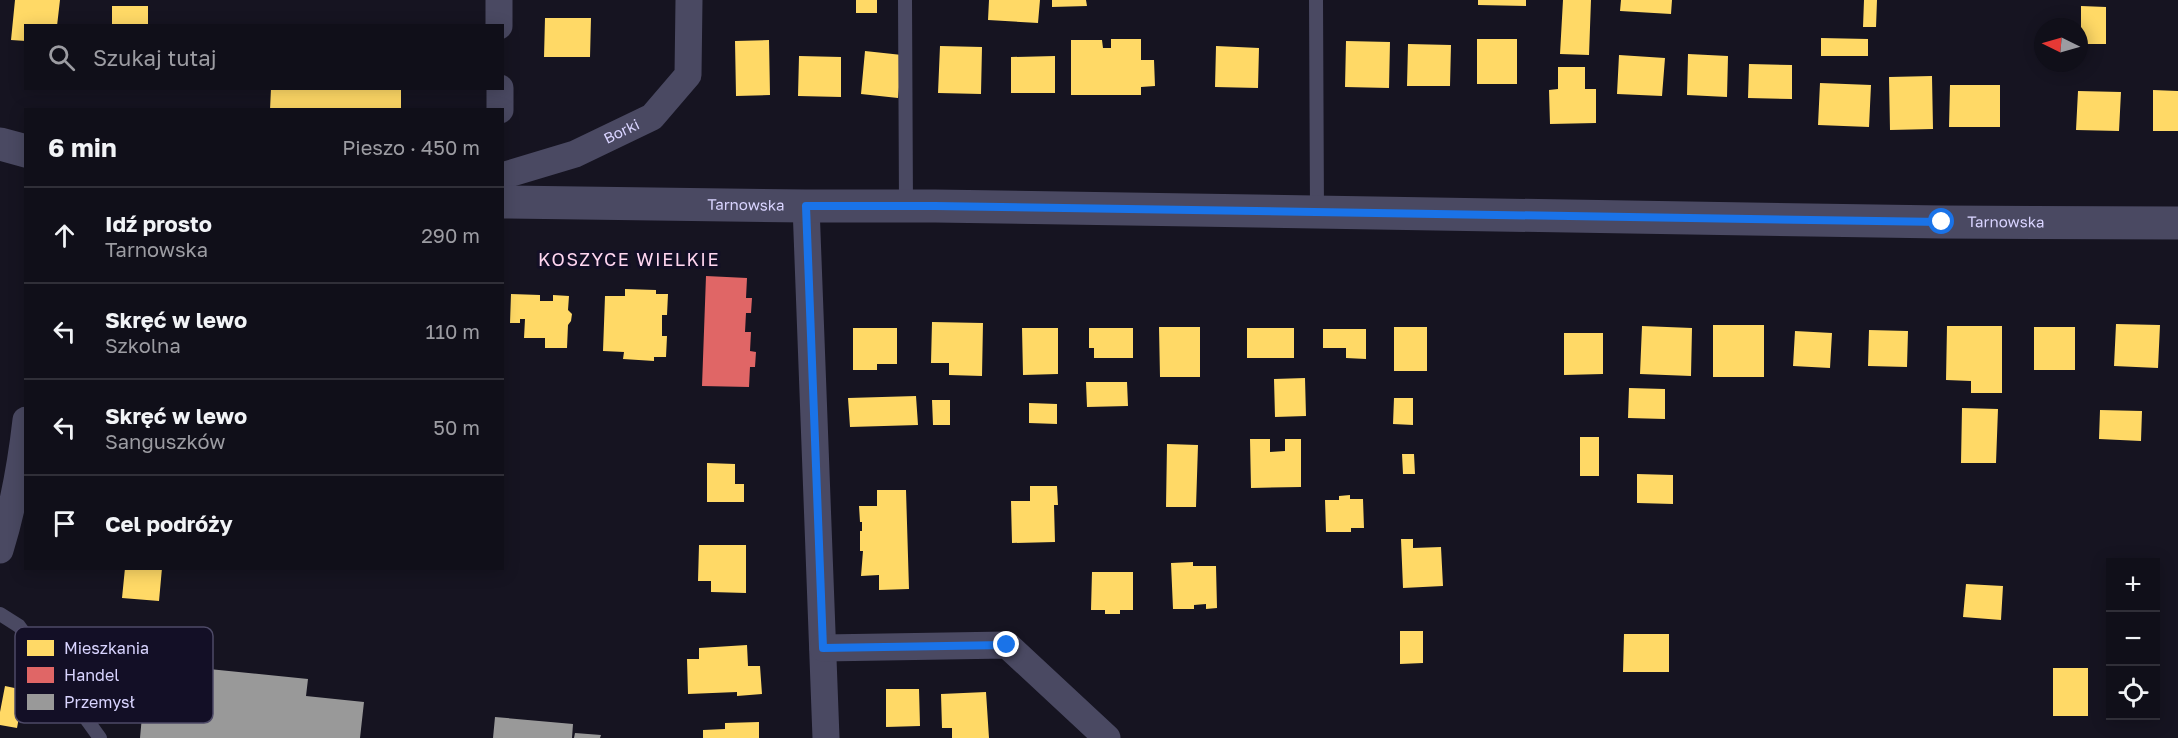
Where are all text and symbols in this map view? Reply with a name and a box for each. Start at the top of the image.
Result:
north arrow [2034,18,2088,72]
search box [24,24,504,90]
icon: search [45,41,78,74]
text: Szukaj tutaj [93,44,217,71]
street label: Borki [600,114,642,147]
text: 6 min [48,132,117,163]
text: Pieszo · 450 m [342,135,480,159]
street label: Tarnowska [707,195,785,214]
route start [1928,208,1954,234]
text: Idź prosto [105,210,212,237]
street label: Tarnowska [1967,212,2045,230]
icon: ahead [48,219,81,252]
text: 290 m [421,223,480,247]
text: Tarnowska [105,237,208,261]
district label: KOSZYCE WIELKIE [538,248,720,270]
text: Skręć w lewo [105,306,247,333]
icon: left [48,315,81,348]
text: 110 m [426,319,480,343]
text: Szkolna [105,333,181,357]
text: Skręć w lewo [105,402,247,429]
icon: left [48,411,81,444]
text: 50 m [433,415,480,439]
text: Sanguszków [105,429,226,453]
icon: arrive [48,507,81,540]
text: Cel podróży [105,510,233,537]
map controls [2106,558,2160,720]
button: + [2106,558,2160,612]
button: − [2106,612,2160,666]
legend [15,627,213,723]
route end [993,631,1019,657]
text: Mieszkania [64,638,149,658]
text: Handel [64,665,119,685]
button: locate [2106,666,2160,720]
text: Przemysł [64,692,135,712]

